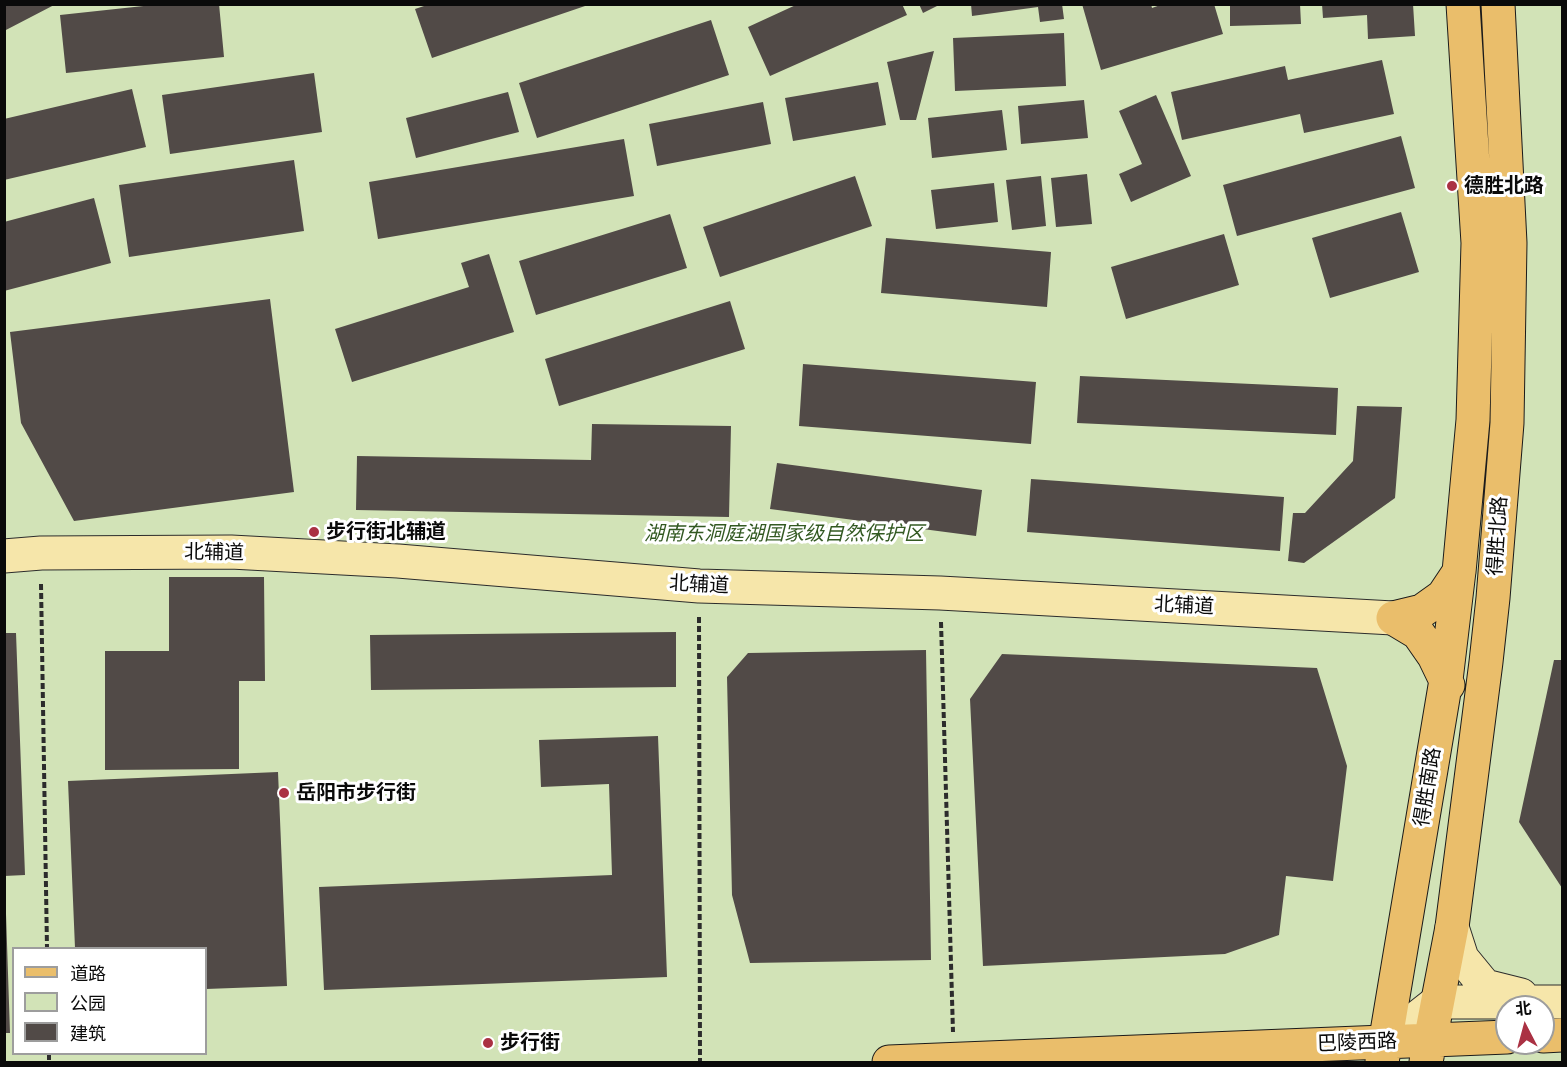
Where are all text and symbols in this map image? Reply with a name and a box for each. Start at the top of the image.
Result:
place label: 德胜北路 [1464,174,1544,198]
marker: 德胜北路 [1445,179,1459,193]
street label: 得胜北路 [1483,495,1513,577]
place label: 步行街北辅道 [326,520,446,544]
park label: 湖南东洞庭湖国家级自然保护区 [644,522,924,546]
marker: 步行街北辅道 [307,525,321,539]
street label: 北辅道 [184,540,244,566]
street label: 北辅道 [668,571,730,599]
street label: 北辅道 [1153,592,1215,620]
street label: 得胜南路 [1410,746,1446,828]
place label: 岳阳市步行街 [296,781,416,805]
marker: 岳阳市步行街 [277,786,291,800]
legend [12,947,207,1055]
text: 道路 [70,963,106,985]
text: 公园 [70,993,106,1015]
north arrow [1495,995,1555,1055]
text: 北 [1514,998,1532,1019]
text: 建筑 [70,1023,106,1045]
street label: 巴陵西路 [1317,1030,1397,1056]
place label: 步行街 [500,1031,560,1055]
marker: 步行街 [481,1036,495,1050]

